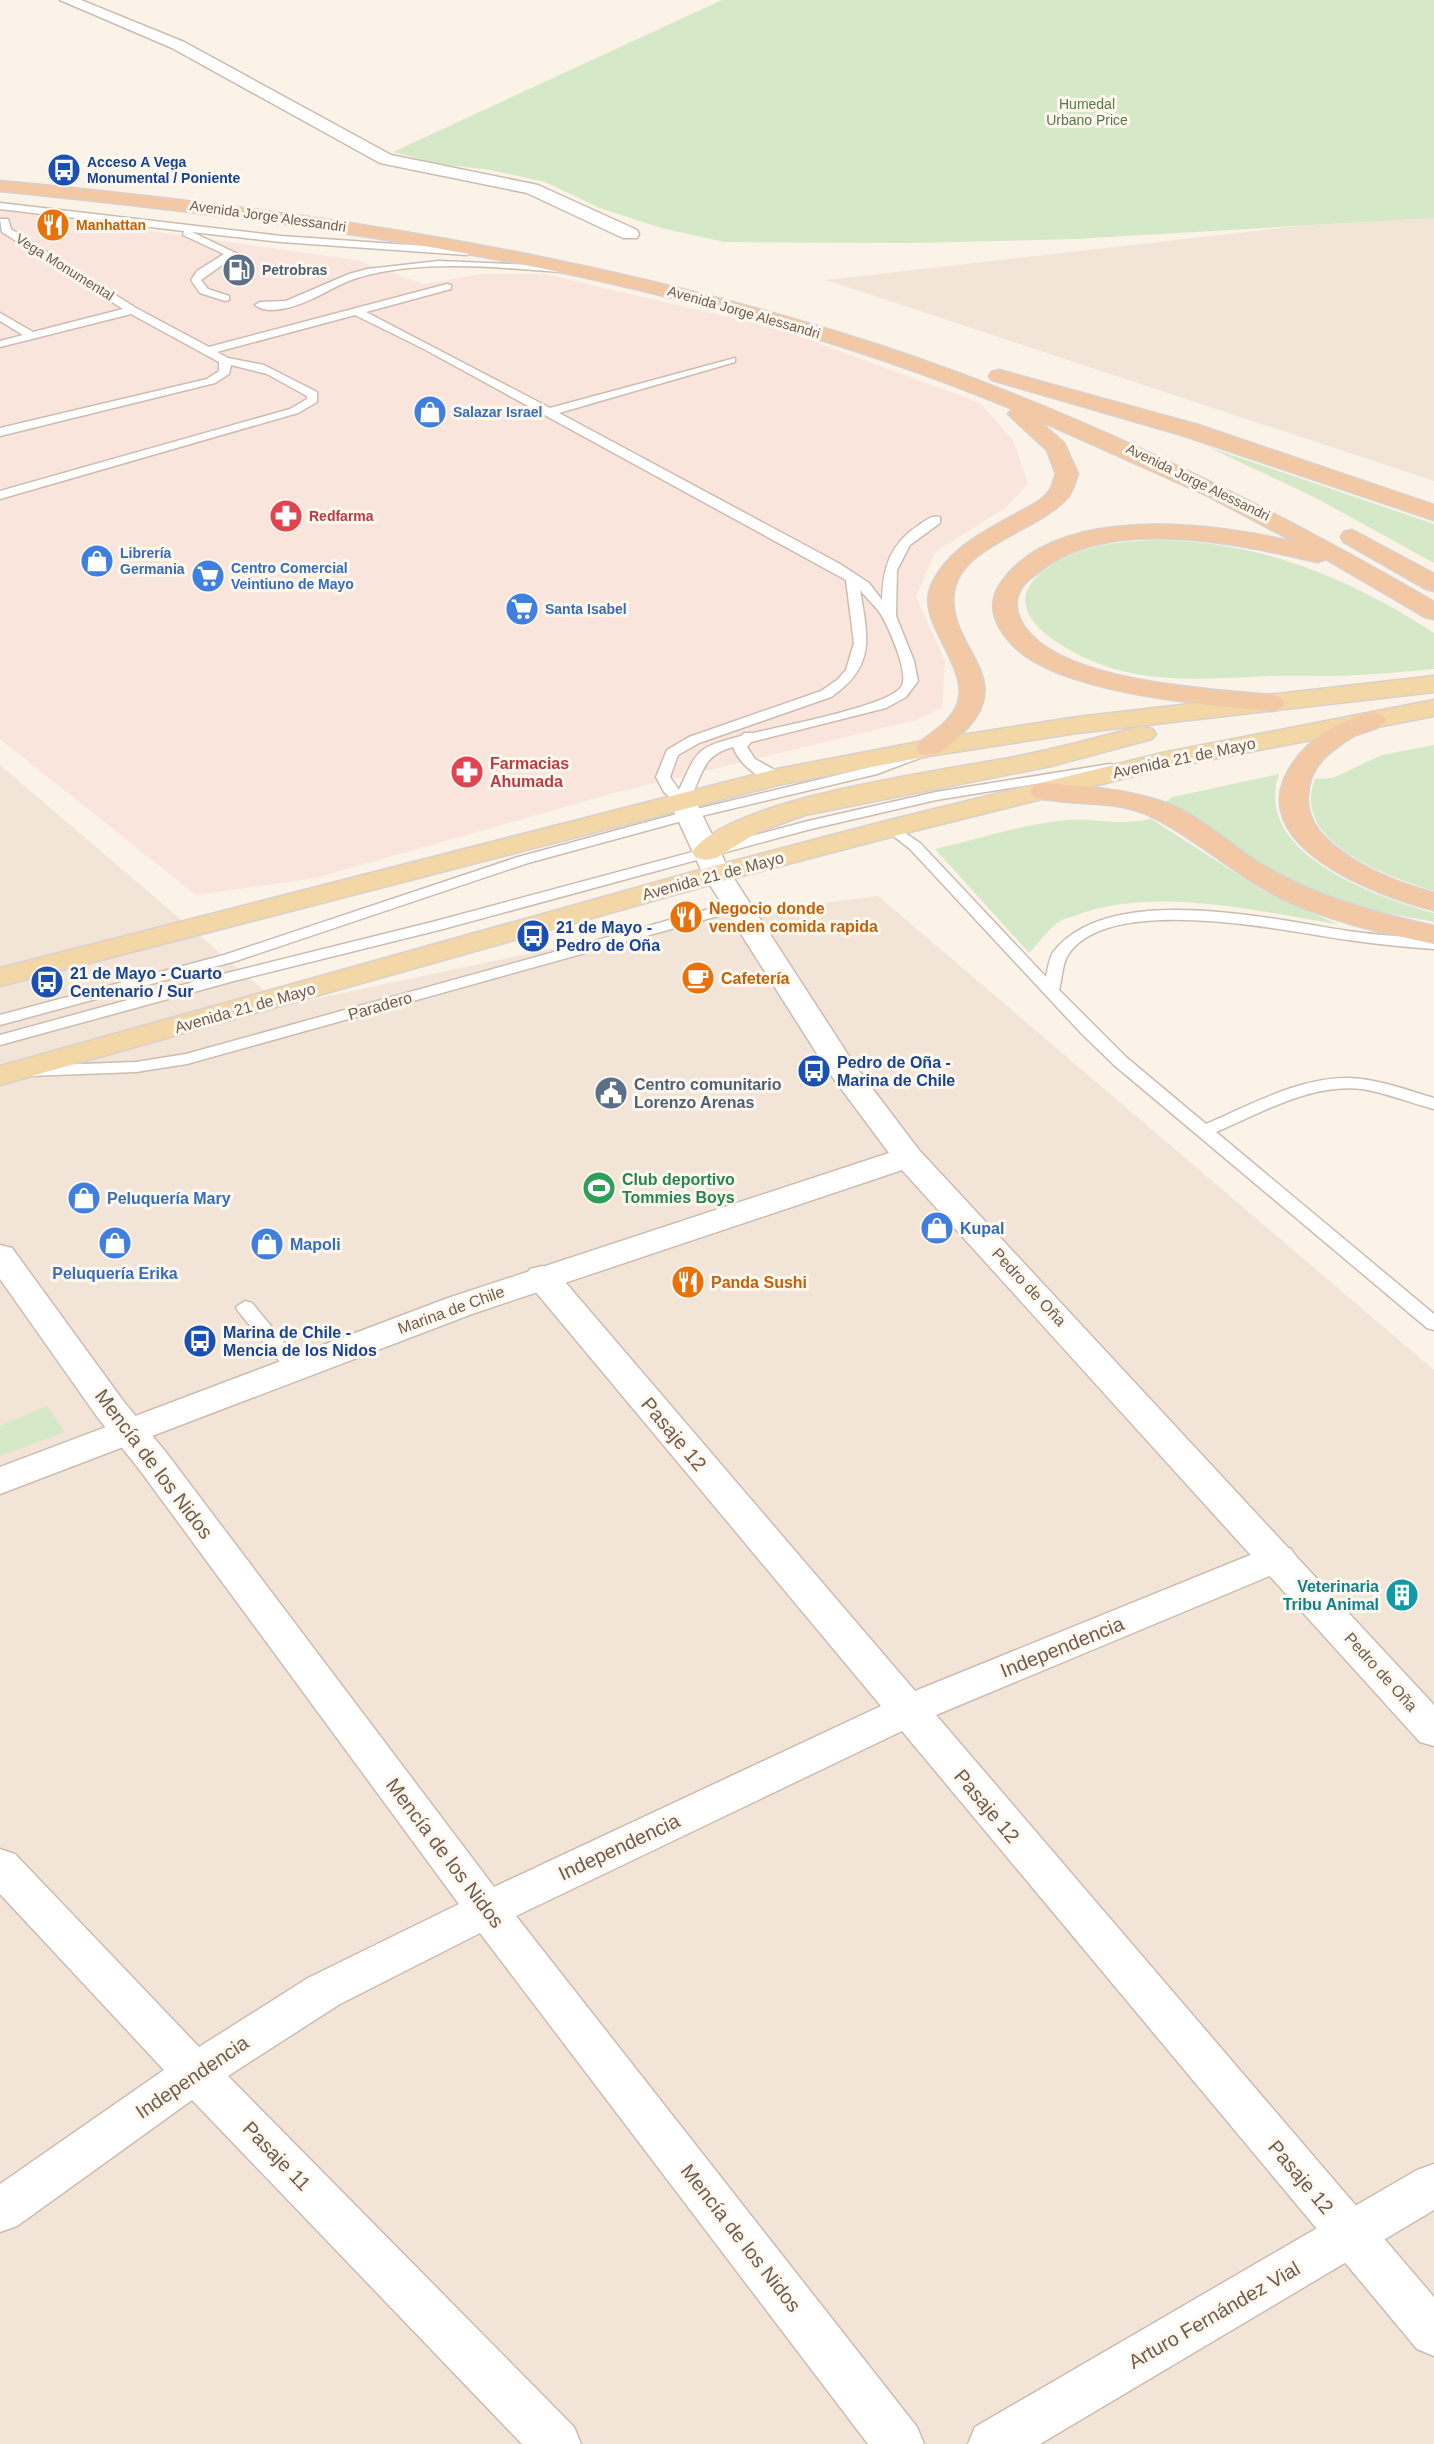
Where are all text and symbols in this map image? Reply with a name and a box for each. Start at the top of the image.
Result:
park label: Humedal Urbano Price [1046,96,1128,128]
bus stop icon: Acceso A Vega Monumental / Poniente [46,152,82,188]
place label: Acceso A Vega Monumental / Poniente [87,154,240,186]
street label: Avenida Jorge Alessandri [189,197,347,235]
restaurant icon: Manhattan [35,207,71,243]
place label: Manhattan [76,217,146,233]
street label: Vega Monumental [13,230,117,304]
fuel station icon: Petrobras [221,252,257,288]
place label: Petrobras [262,262,328,278]
street label: Avenida Jorge Alessandri [666,283,822,341]
shop icon: Salazar Israel [412,394,448,430]
place label: Salazar Israel [453,404,543,420]
street label: Avenida Jorge Alessandri [1124,440,1272,524]
pharmacy icon: Redfarma [268,498,304,534]
place label: Redfarma [309,508,374,524]
shop icon: Librería Germania [79,543,115,579]
place label: Librería Germania [120,545,185,577]
supermarket icon: Centro Comercial Veintiuno de Mayo [190,558,226,594]
place label: Centro Comercial Veintiuno de Mayo [231,560,354,592]
supermarket icon: Santa Isabel [504,591,540,627]
place label: Santa Isabel [545,601,627,617]
street label: Avenida 21 de Mayo [1111,735,1257,781]
pharmacy icon: Farmacias Ahumada [449,754,485,790]
place label: Farmacias Ahumada [490,755,569,790]
street label: Avenida 21 de Mayo [640,849,786,903]
restaurant icon: Negocio donde venden comida rapida [668,899,704,935]
place label: Negocio donde venden comida rapida [709,900,878,935]
bus stop icon: 21 de Mayo - Pedro de Oña [515,918,551,954]
place label: 21 de Mayo - Pedro de Oña [556,919,660,954]
cafe icon: Cafetería [680,960,716,996]
bus stop icon: 21 de Mayo - Cuarto Centenario / Sur [29,964,65,1000]
place label: 21 de Mayo - Cuarto Centenario / Sur [70,965,222,1000]
place label: Cafetería [721,970,790,987]
street label: Avenida 21 de Mayo [173,980,317,1036]
street label: Paradero [346,989,414,1023]
bus stop icon: Pedro de Oña - Marina de Chile [796,1053,832,1089]
place label: Pedro de Oña - Marina de Chile [837,1054,955,1089]
public building icon: Centro comunitario Lorenzo Arenas [593,1075,629,1111]
place label: Centro comunitario Lorenzo Arenas [634,1076,782,1111]
sports icon: Club deportivo Tommies Boys [581,1170,617,1206]
place label: Club deportivo Tommies Boys [622,1171,735,1206]
shop icon: Peluquería Mary [66,1180,102,1216]
place label: Peluquería Mary [107,1190,231,1207]
shop icon: Kupal [919,1210,955,1246]
place label: Kupal [960,1220,1004,1237]
shop icon: Peluquería Erika [97,1225,133,1261]
shop icon: Mapoli [249,1226,285,1262]
place label: Mapoli [290,1236,341,1253]
street label: Pedro de Oña [989,1245,1069,1329]
restaurant icon: Panda Sushi [670,1264,706,1300]
place label: Peluquería Erika [52,1265,178,1282]
place label: Panda Sushi [711,1274,807,1291]
street label: Marina de Chile [395,1283,507,1337]
bus stop icon: Marina de Chile - Mencia de los Nidos [182,1323,218,1359]
place label: Marina de Chile - Mencia de los Nidos [223,1324,377,1359]
street label: Mencía de los Nidos [91,1385,217,1543]
street label: Pasaje 12 [637,1393,711,1475]
building icon: Veterinaria Tribu Animal [1384,1577,1420,1613]
place label: Veterinaria Tribu Animal [1283,1578,1379,1613]
street label: Independencia [997,1612,1128,1682]
street label: Pedro de Oña [1341,1629,1421,1715]
street label: Pasaje 12 [950,1765,1024,1847]
street label: Mencía de los Nidos [382,1774,508,1932]
street label: Independencia [555,1809,684,1885]
street label: Independencia [131,2031,253,2123]
street label: Pasaje 11 [239,2117,315,2195]
street label: Pasaje 12 [1264,2136,1338,2218]
street label: Mencía de los Nidos [677,2160,805,2316]
street label: Arturo Fernández Vial [1124,2257,1304,2373]

